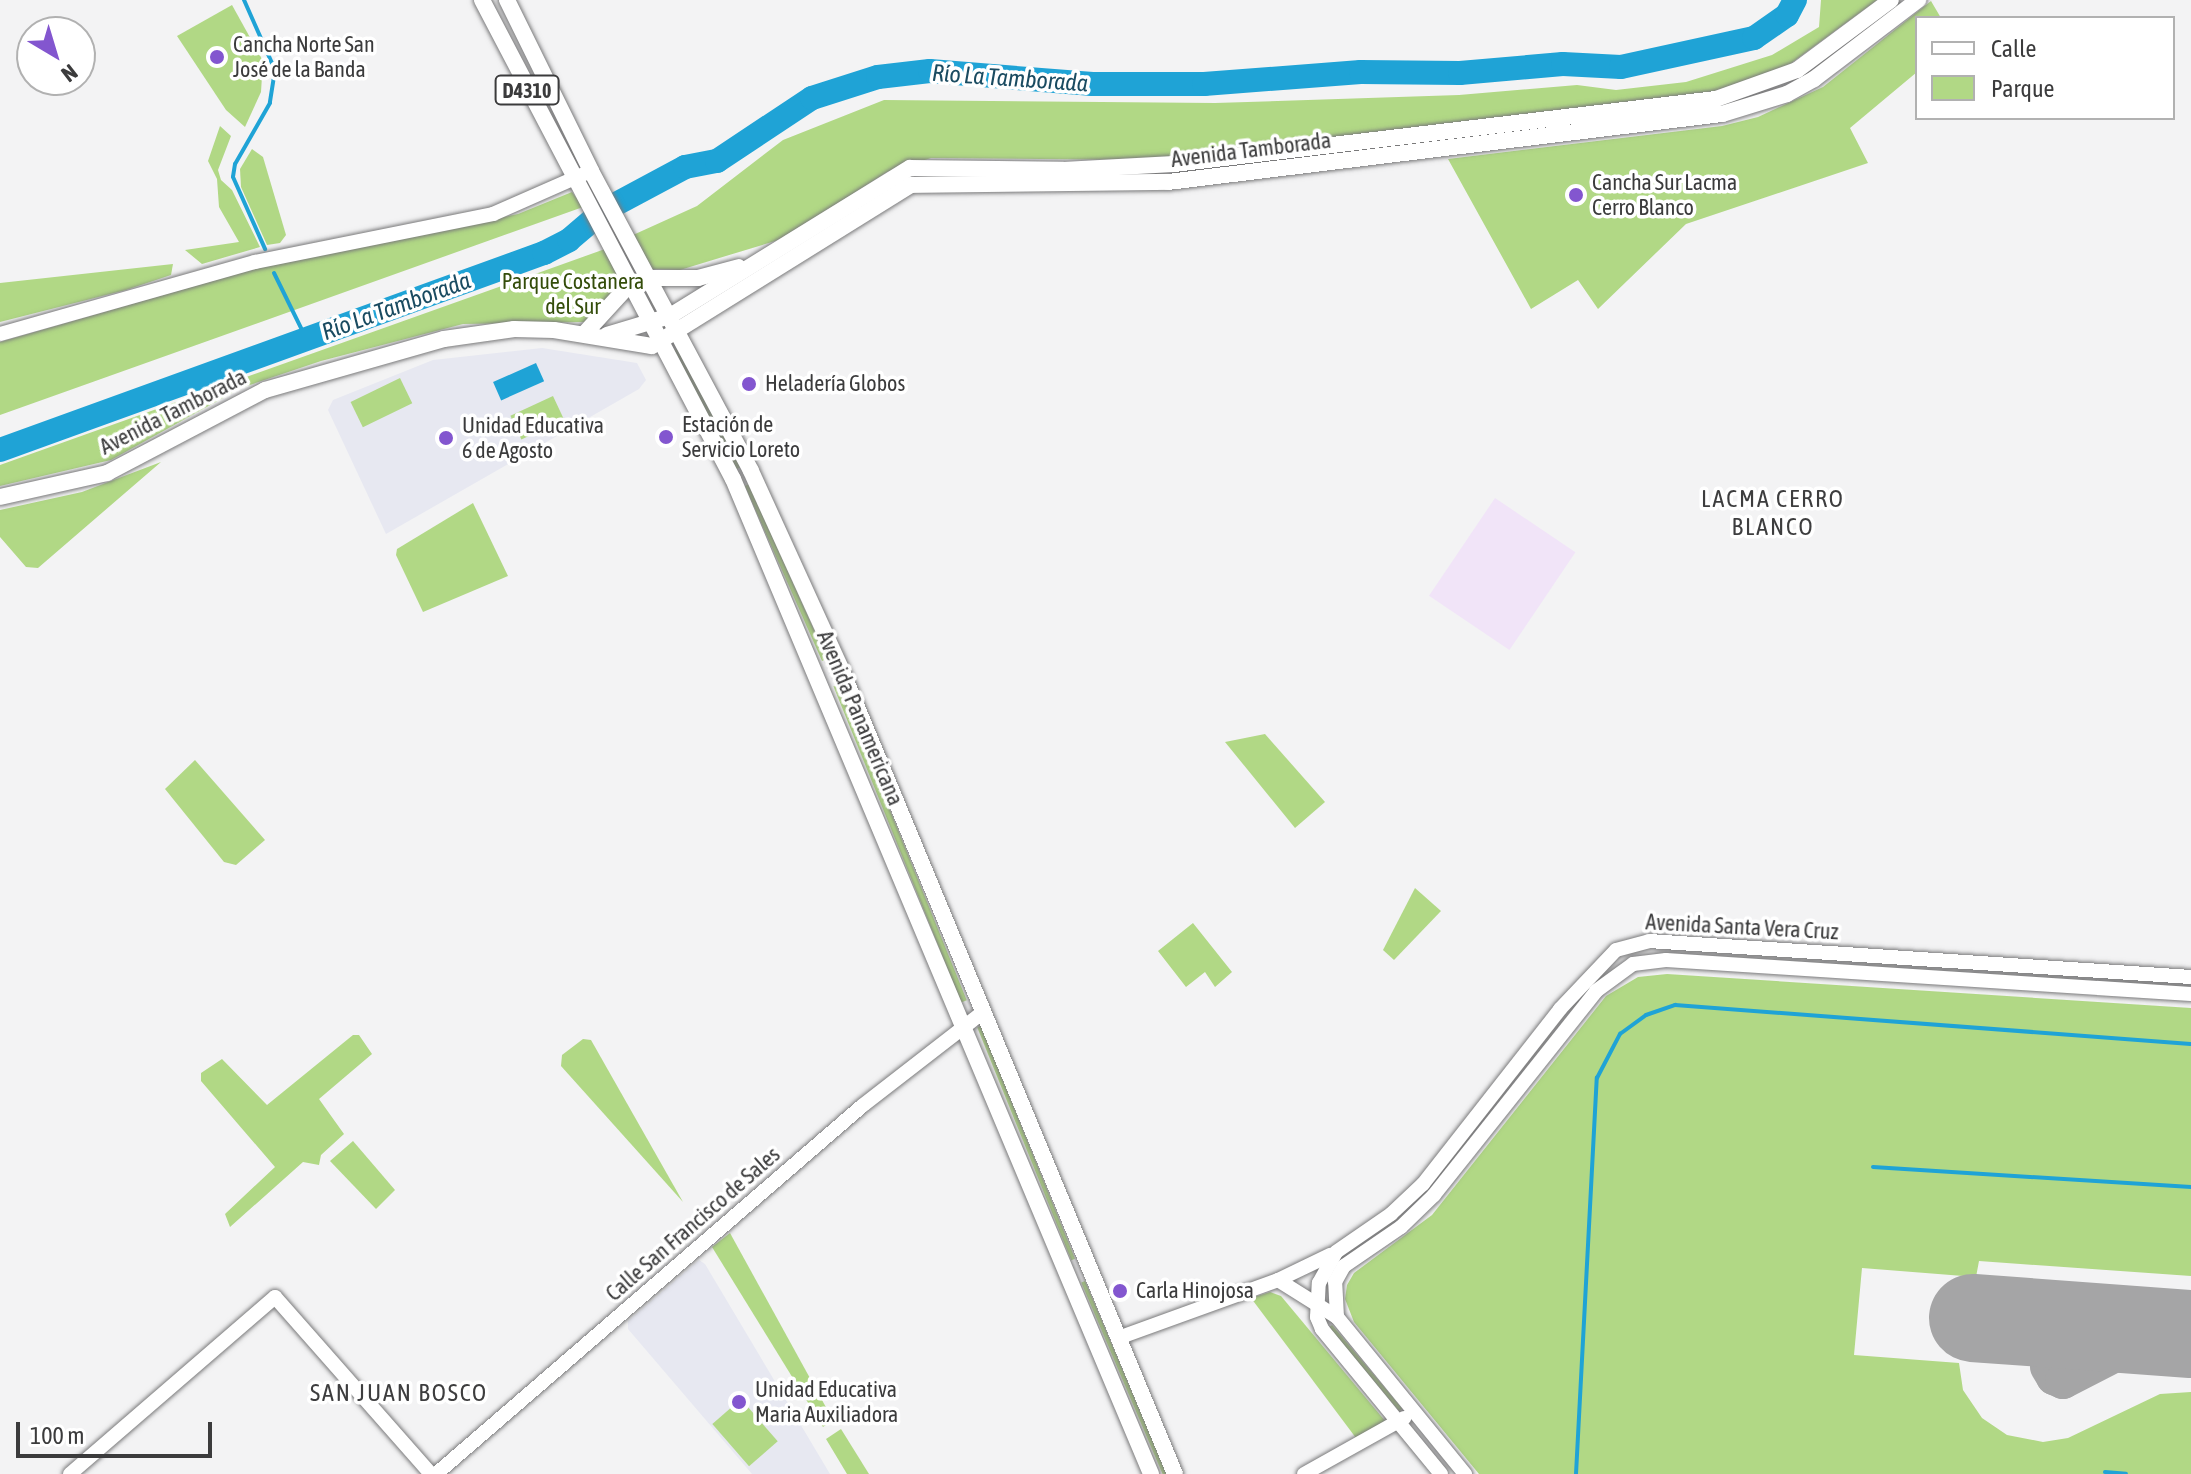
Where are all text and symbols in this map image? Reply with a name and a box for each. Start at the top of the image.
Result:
north arrow [16,16,96,96]
legend [1915,16,2175,120]
place label: Cancha Norte San José de la Banda [233,31,375,82]
text: Calle [1991,35,2036,62]
marker: Cancha Norte San José de la Banda [208,48,226,66]
water label: Río La Tamborada [931,58,1089,98]
text: N [56,59,83,88]
road number: D4310 [493,74,561,106]
text: Parque [1991,75,2054,102]
street label: Avenida Tamborada [1170,127,1332,173]
place label: Cancha Sur Lacma Cerro Blanco [1592,169,1737,220]
marker: Cancha Sur Lacma Cerro Blanco [1567,186,1585,204]
water label: Río La Tamborada [318,266,474,346]
park label: Parque Costanera del Sur [502,268,644,320]
street label: Avenida Tamborada [95,364,251,460]
place label: Heladería Globos [765,371,905,397]
marker: Heladería Globos [740,375,758,393]
place label: Estación de Servicio Loreto [682,411,800,462]
place label: Unidad Educativa 6 de Agosto [462,412,604,464]
marker: Estación de Servicio Loreto [657,428,675,446]
marker: Unidad Educativa 6 de Agosto [437,429,455,447]
district label: LACMA CERRO BLANCO [1701,485,1845,541]
street label: Avenida Panamericana [811,627,909,809]
street label: Avenida Santa Vera Cruz [1645,909,1839,945]
street label: Calle San Francisco de Sales [601,1141,785,1307]
place label: Carla Hinojosa [1136,1278,1254,1304]
marker: Carla Hinojosa [1111,1282,1129,1300]
place label: Unidad Educativa Maria Auxiliadora [755,1376,898,1428]
district label: SAN JUAN BOSCO [310,1379,488,1407]
marker: Unidad Educativa Maria Auxiliadora [730,1393,748,1411]
scale bar [20,1406,216,1456]
text: 100 m [30,1422,84,1449]

